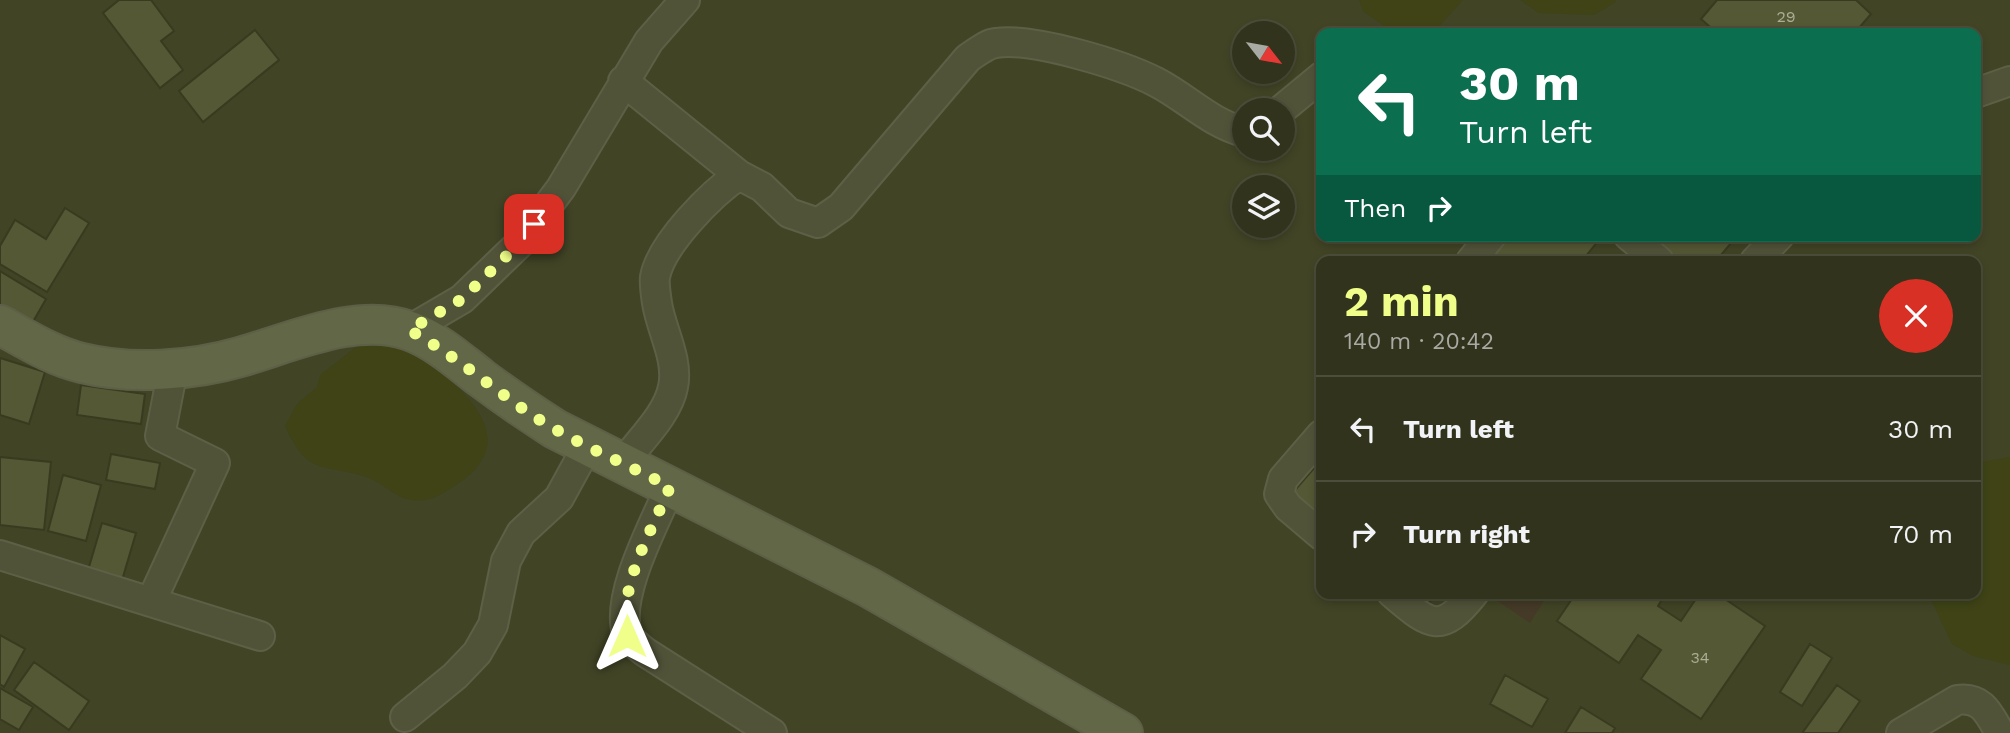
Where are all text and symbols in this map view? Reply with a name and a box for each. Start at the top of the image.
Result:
house number: 29 [1776,7,1796,26]
north arrow [1232,21,1295,84]
map controls [1232,21,1295,238]
text: 30 m [1459,54,1580,112]
icon: left [1344,56,1435,147]
button: search [1232,98,1295,161]
text: Turn left [1459,113,1592,151]
button: layers [1232,175,1295,238]
icon: right [1420,189,1458,227]
text: Then [1344,193,1406,223]
pin [504,194,564,254]
icon: arrive [515,205,553,243]
text: 2 min [1344,277,1459,326]
button: close [1879,279,1953,353]
text: 140 m · 20:42 [1344,328,1494,355]
icon: left [1344,410,1382,448]
text: Turn left [1403,414,1514,444]
text: 30 m [1888,414,1953,444]
icon: right [1344,515,1382,553]
text: Turn right [1403,519,1530,549]
text: 70 m [1889,519,1953,549]
position arrow [590,599,664,673]
house number: 34 [1690,648,1710,667]

